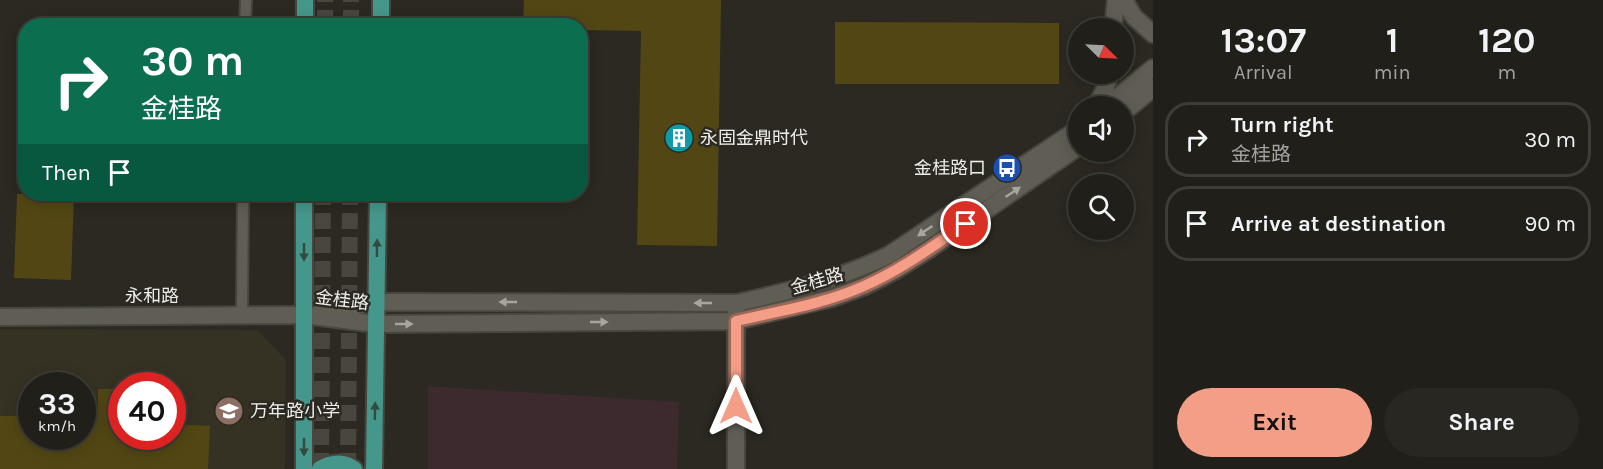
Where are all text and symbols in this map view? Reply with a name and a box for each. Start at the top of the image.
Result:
north arrow [1068,18,1134,84]
map controls [1068,18,1134,240]
text: 13:07 [1221,19,1306,61]
text: 1 [1386,19,1399,61]
text: 120 [1478,19,1535,61]
text: 30 m [141,36,244,86]
icon: right [42,42,120,120]
text: Arrival [1234,61,1293,84]
text: min [1374,61,1410,84]
text: m [1497,61,1516,84]
text: 金桂路 [141,93,222,125]
button: sound [1068,96,1134,162]
text: Turn right [1231,112,1334,138]
building icon: 永固金鼎时代 [663,122,695,154]
icon: right [1180,123,1213,156]
place label: 永固金鼎时代 [700,127,808,149]
text: 30 m [1524,127,1576,153]
text: 金桂路 [1231,143,1291,166]
bus stop icon: 金桂路口 [991,152,1023,184]
icon: arrive [103,156,136,189]
place label: 金桂路口 [914,157,986,179]
text: Then [42,160,91,186]
button: search [1068,174,1134,240]
one-way arrow [1005,187,1021,198]
pin [940,198,991,249]
icon: arrive [949,207,982,240]
icon: arrive [1180,207,1213,240]
text: Arrive at destination [1231,211,1446,237]
text: 90 m [1524,211,1576,237]
one-way arrow [917,226,933,237]
one-way arrow [373,238,382,257]
one-way arrow [299,242,309,261]
street label: 金桂路 [788,263,846,299]
street label: 永和路 [125,285,179,307]
street label: 金桂路 [314,286,370,314]
one-way arrow [499,297,518,307]
one-way arrow [694,298,713,308]
one-way arrow [589,318,608,327]
one-way arrow [394,319,413,329]
speed limit sign: 40 [108,372,186,450]
position arrow [704,374,768,438]
text: 33 [38,386,76,422]
button: Exit [1177,388,1372,457]
button: Share [1384,388,1579,457]
school or university icon: 万年路小学 [213,395,245,427]
place label: 万年路小学 [250,400,340,422]
one-way arrow [370,401,380,420]
text: km/h [38,417,76,435]
one-way arrow [299,437,309,456]

